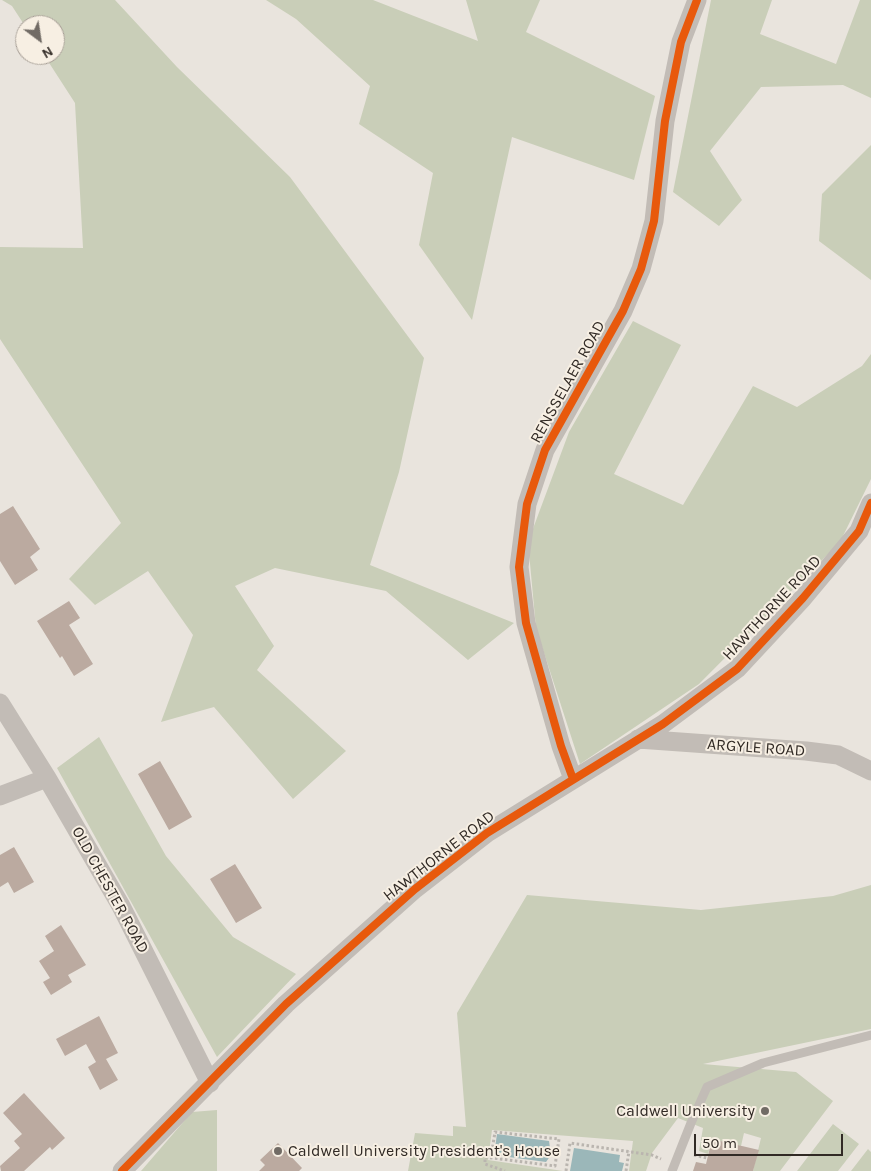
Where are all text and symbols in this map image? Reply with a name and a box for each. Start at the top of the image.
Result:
north arrow [15,15,65,65]
text: N [39,43,56,62]
street label: RENSSELAER ROAD [526,317,610,447]
street label: HAWTHORNE ROAD [719,552,825,664]
street label: ARGYLE ROAD [706,735,806,761]
street label: HAWTHORNE ROAD [379,807,499,905]
street label: OLD CHESTER ROAD [67,823,153,957]
place label: Caldwell University [616,1101,755,1121]
marker: Caldwell University [759,1105,771,1117]
scale bar [696,1124,845,1156]
text: 50 m [702,1134,737,1152]
place label: Caldwell University President's House [288,1141,560,1161]
marker: Caldwell University President's House [272,1145,284,1157]

